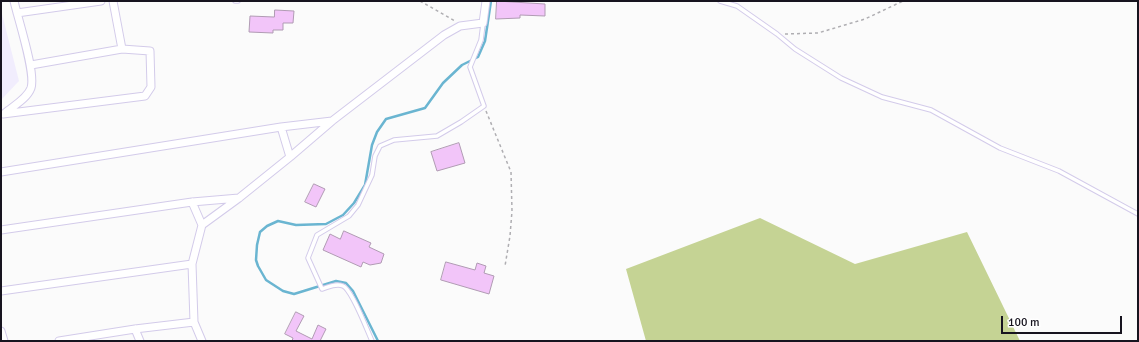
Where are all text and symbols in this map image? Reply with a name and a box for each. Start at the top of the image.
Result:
scale bar [1003,308,1124,334]
text: 100 m [1008,315,1040,330]

